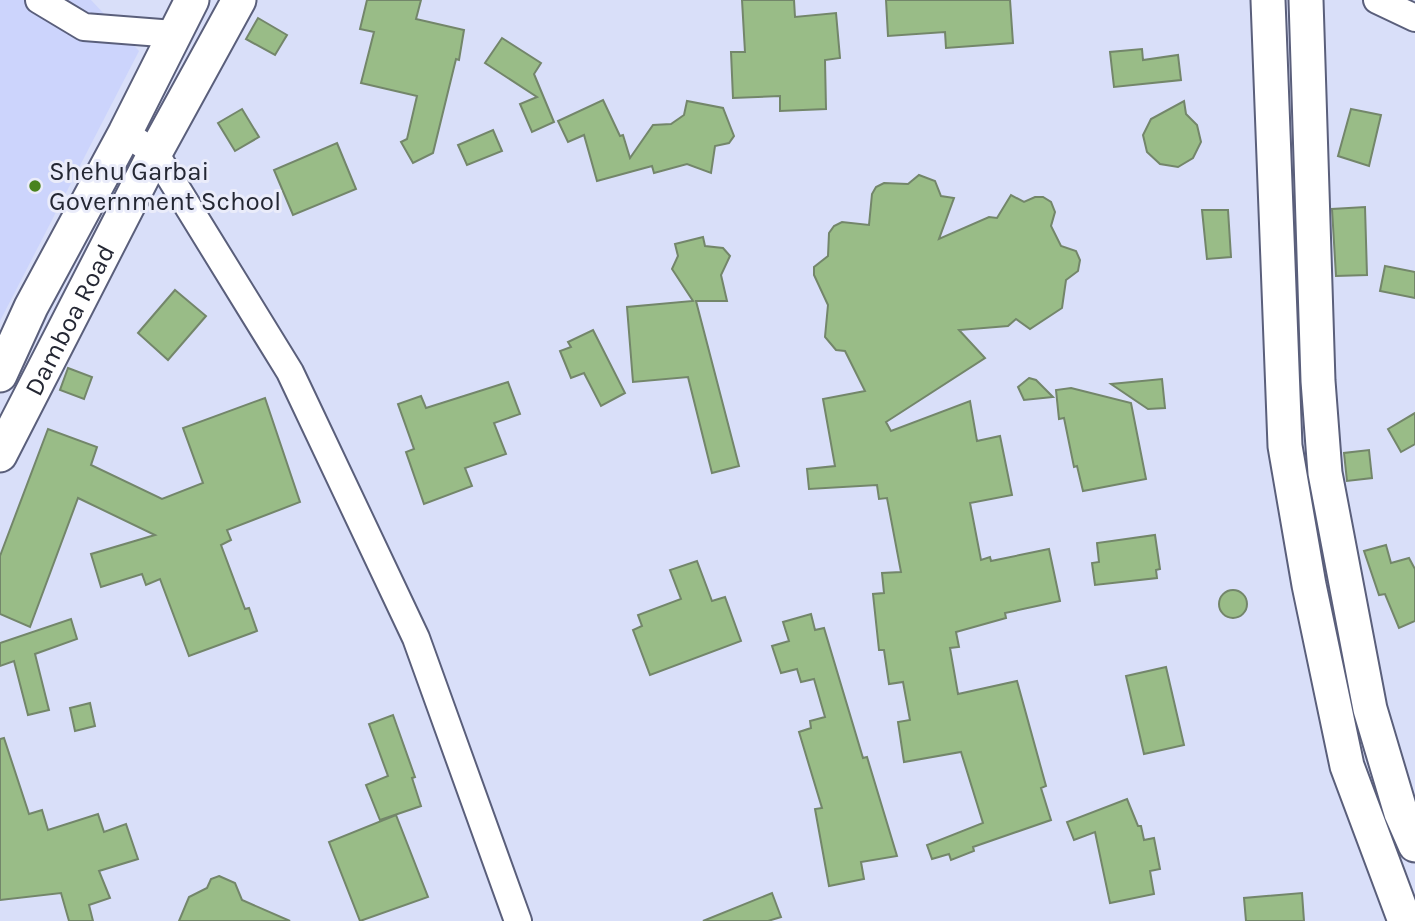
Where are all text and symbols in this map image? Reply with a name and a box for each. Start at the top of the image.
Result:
place label: Shehu Garbai Government School [49,156,281,217]
marker: Shehu Garbai Government School [27,178,43,194]
street label: Damboa Road [18,239,121,401]

